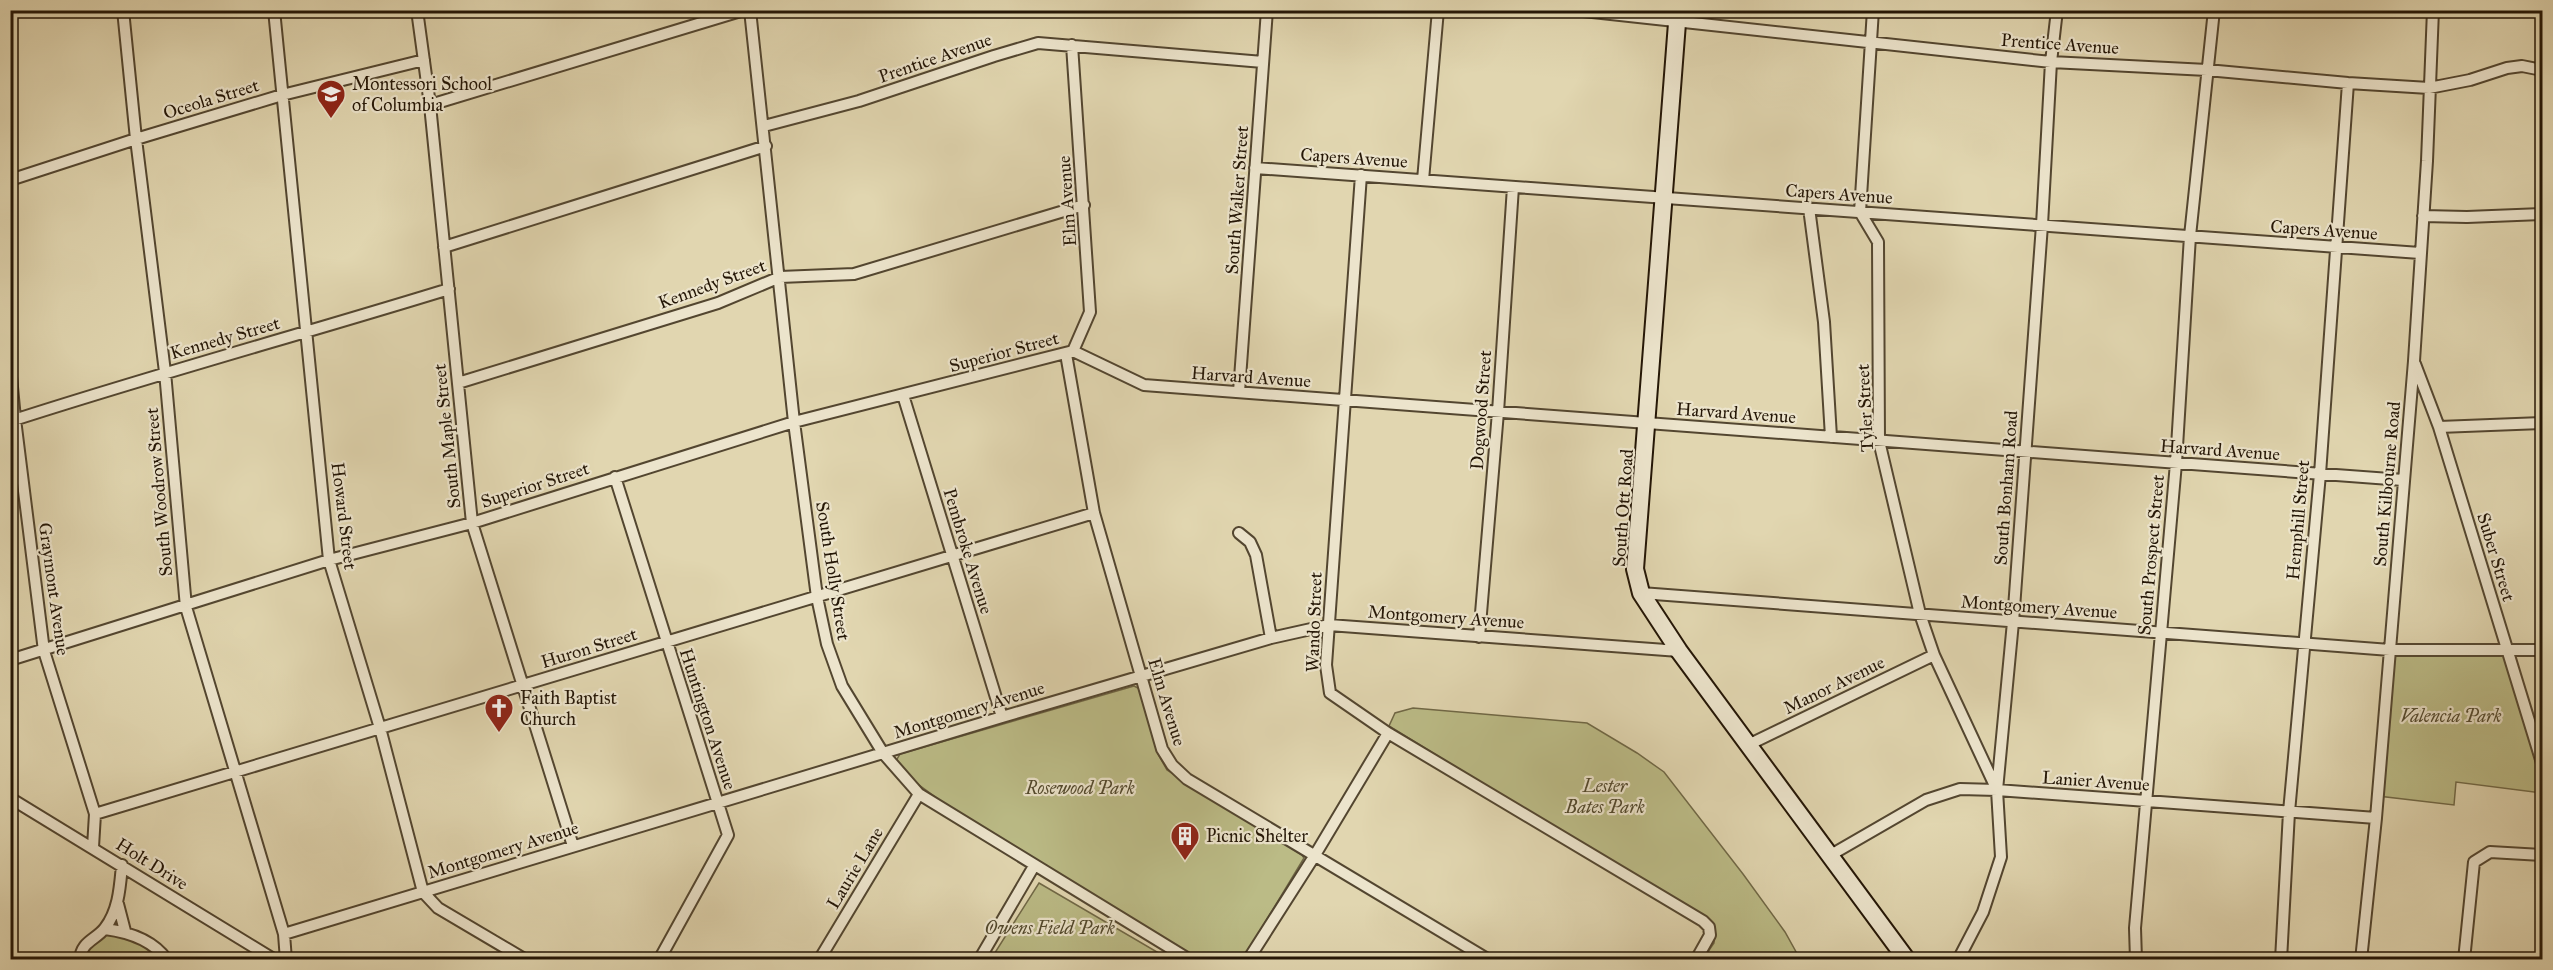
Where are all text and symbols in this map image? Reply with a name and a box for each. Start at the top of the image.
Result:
street label: Prentice Avenue [876,28,994,88]
street label: Prentice Avenue [2000,29,2120,59]
place label: Montessori School of Columbia [352,73,492,116]
street label: Oceola Street [160,74,262,124]
school or university icon: Montessori School of Columbia [315,78,347,120]
street label: South Walker Street [1221,124,1253,275]
street label: Capers Avenue [1300,143,1408,173]
street label: Elm Avenue [1053,155,1081,247]
street label: Capers Avenue [1785,179,1893,209]
street label: Capers Avenue [2270,215,2378,245]
street label: Kennedy Street [655,254,769,314]
street label: Kennedy Street [168,312,283,364]
street label: Superior Street [947,327,1062,377]
street label: Dogwood Street [1466,349,1497,471]
street label: South Maple Street [428,362,466,509]
street label: Harvard Avenue [1190,362,1312,392]
street label: Tyler Street [1852,363,1878,453]
street label: Harvard Avenue [1675,398,1797,428]
street label: South Kilbourne Road [2369,400,2405,568]
street label: South Woodrow Street [141,406,177,577]
street label: South Bonham Road [1990,410,2022,566]
street label: Harvard Avenue [2159,435,2281,465]
street label: South Ott Road [1608,448,1638,568]
street label: Superior Street [478,457,593,513]
street label: Hemphill Street [2282,459,2314,581]
street label: Howard Street [326,461,362,572]
street label: South Prospect Street [2133,473,2169,636]
street label: Pembroke Avenue [938,485,998,617]
street label: South Holly Street [811,500,855,643]
street label: Suber Street [2472,510,2520,605]
street label: Graymont Avenue [34,521,74,657]
street label: Wando Street [1301,571,1327,673]
street label: Montgomery Avenue [1960,591,2118,624]
street label: Montgomery Avenue [1367,601,1525,634]
street label: Huron Street [538,623,640,673]
street label: Huntington Avenue [674,646,741,793]
street label: Manor Avenue [1780,651,1888,719]
street label: Elm Avenue [1143,655,1191,749]
street label: Montgomery Avenue [891,677,1047,744]
place label: Faith Baptist Church [520,687,617,730]
church icon: Faith Baptist Church [483,692,515,734]
park label: Valencia Park [2400,705,2502,727]
street label: Lanier Avenue [2042,766,2150,796]
park label: Lester Bates Park [1564,775,1645,818]
park label: Rosewood Park [1024,777,1135,799]
street label: Montgomery Avenue [425,817,581,884]
building icon: Picnic Shelter [1169,820,1201,862]
street label: Laurie Lane [822,823,888,913]
place label: Picnic Shelter [1206,825,1308,847]
street label: Holt Drive [112,833,192,895]
park label: Owens Field Park [985,917,1115,939]

